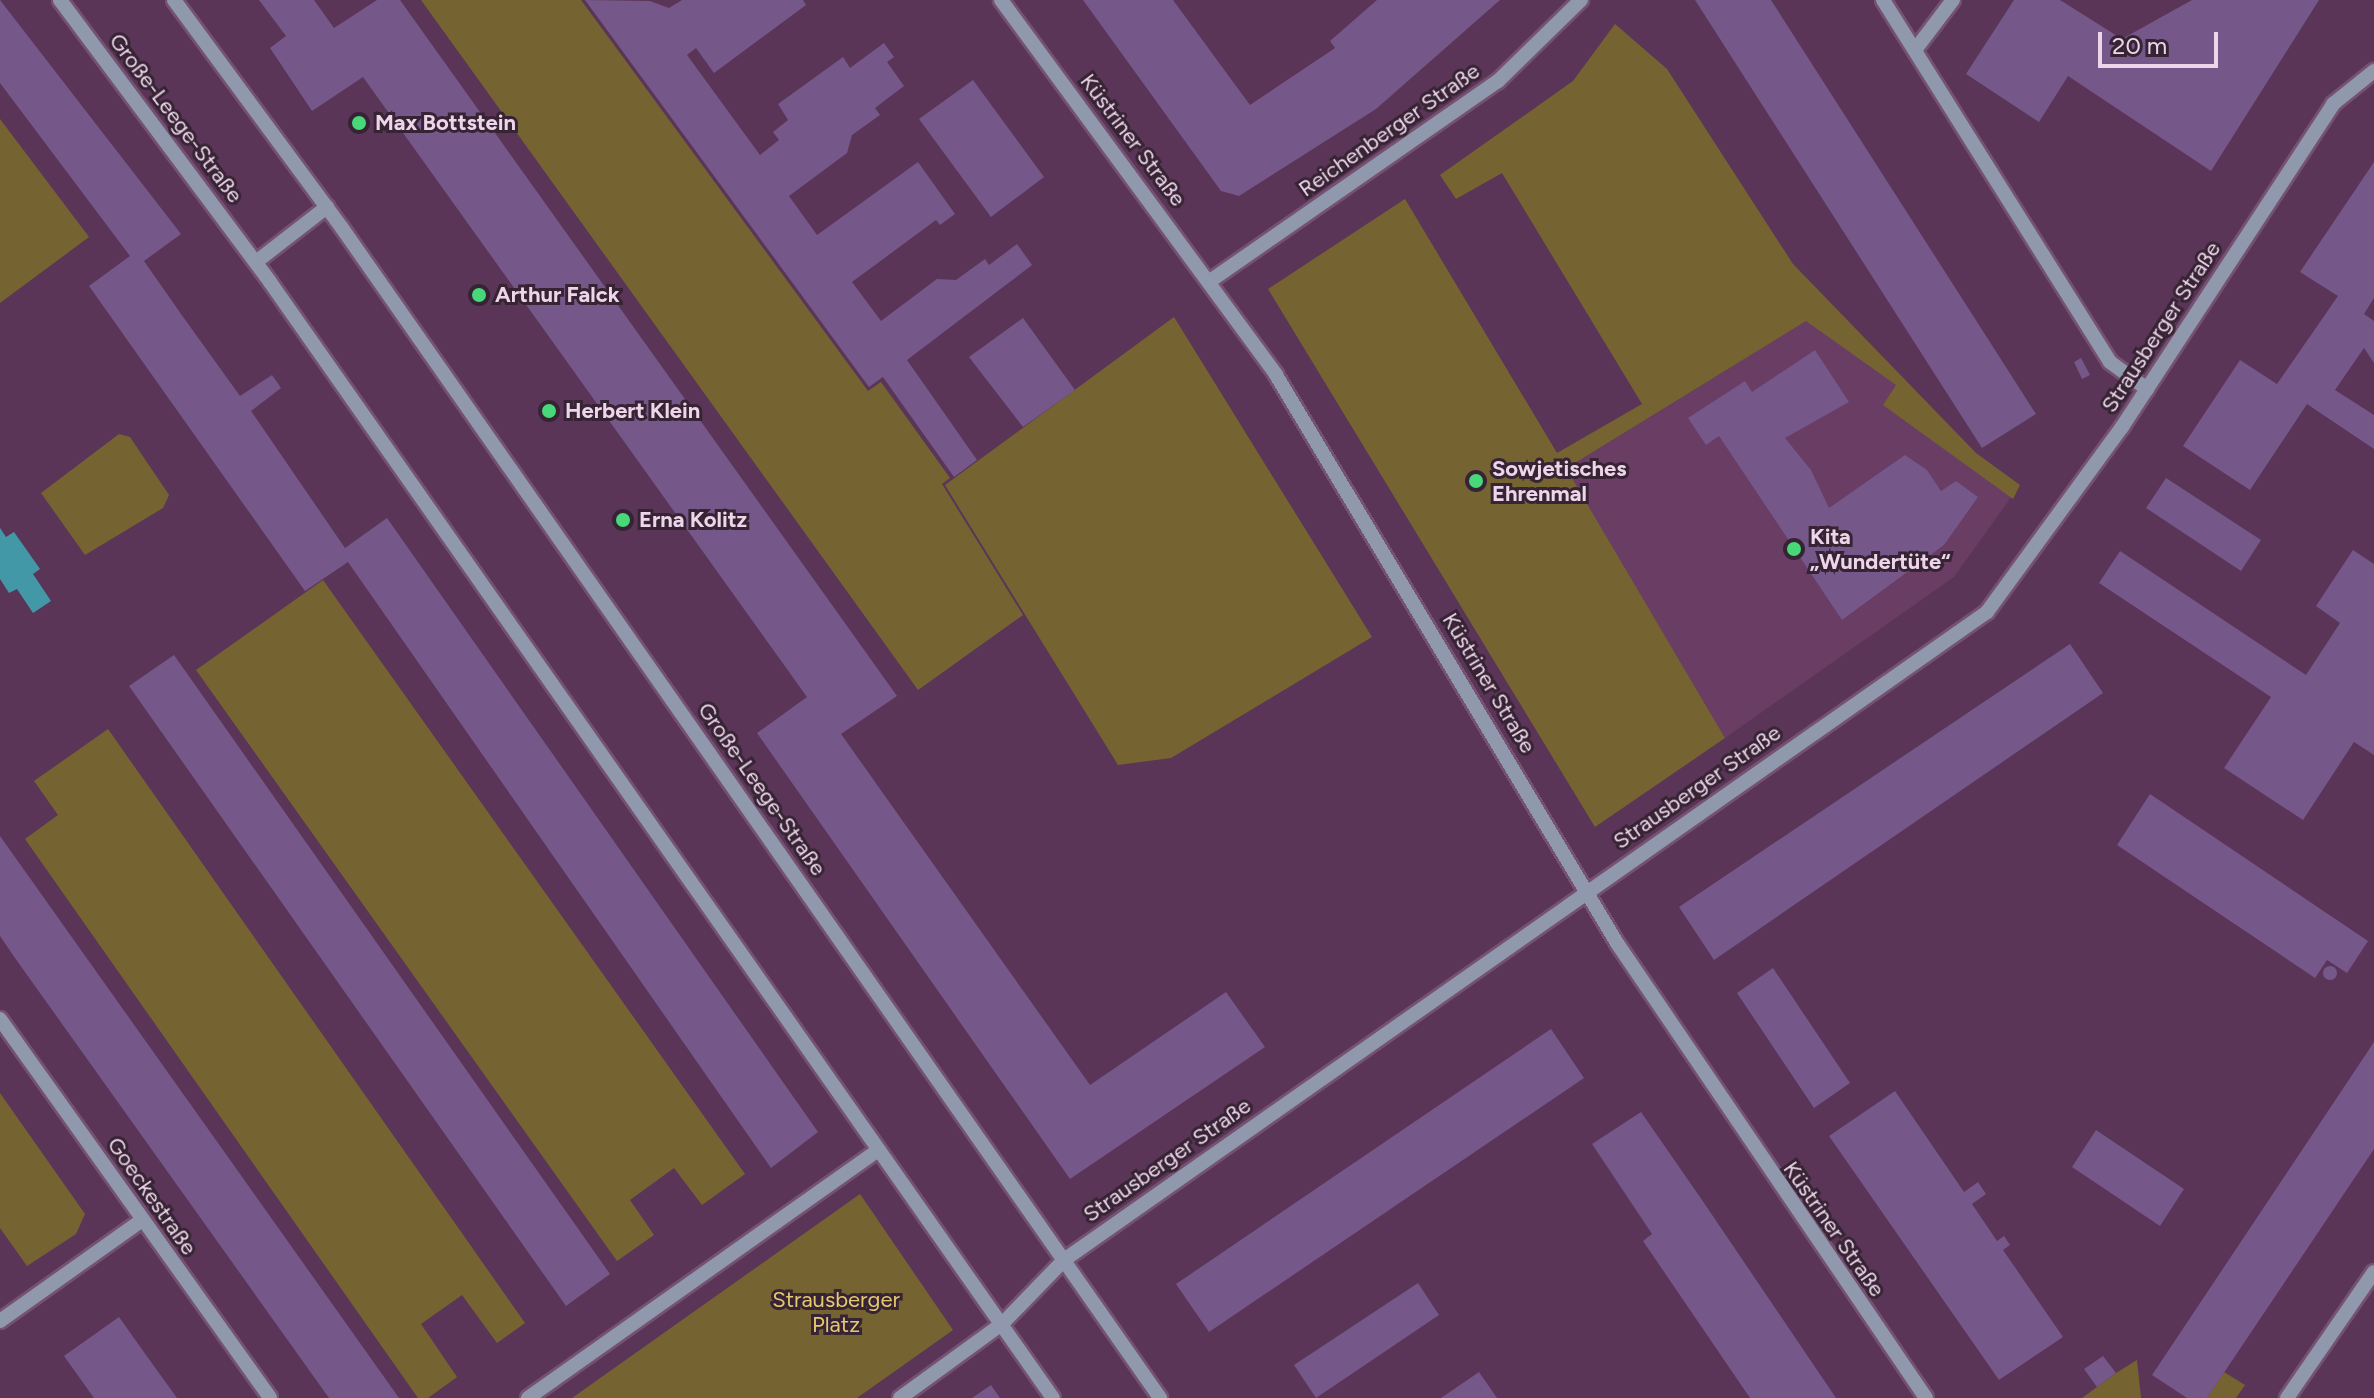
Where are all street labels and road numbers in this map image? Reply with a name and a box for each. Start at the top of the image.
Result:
street label: Große-Leege-Straße [104,28,248,208]
street label: Reichenberger Straße [1294,58,1484,202]
street label: Küstriner Straße [1075,69,1191,211]
street label: Strausberger Straße [2096,237,2226,417]
street label: Küstriner Straße [1437,608,1541,758]
street label: Große-Leege-Straße [692,697,832,881]
street label: Strausberger Straße [1608,719,1786,855]
street label: Strausberger Straße [1078,1092,1256,1228]
street label: Goeckestraße [102,1132,202,1260]
street label: Küstriner Straße [1778,1156,1890,1302]

